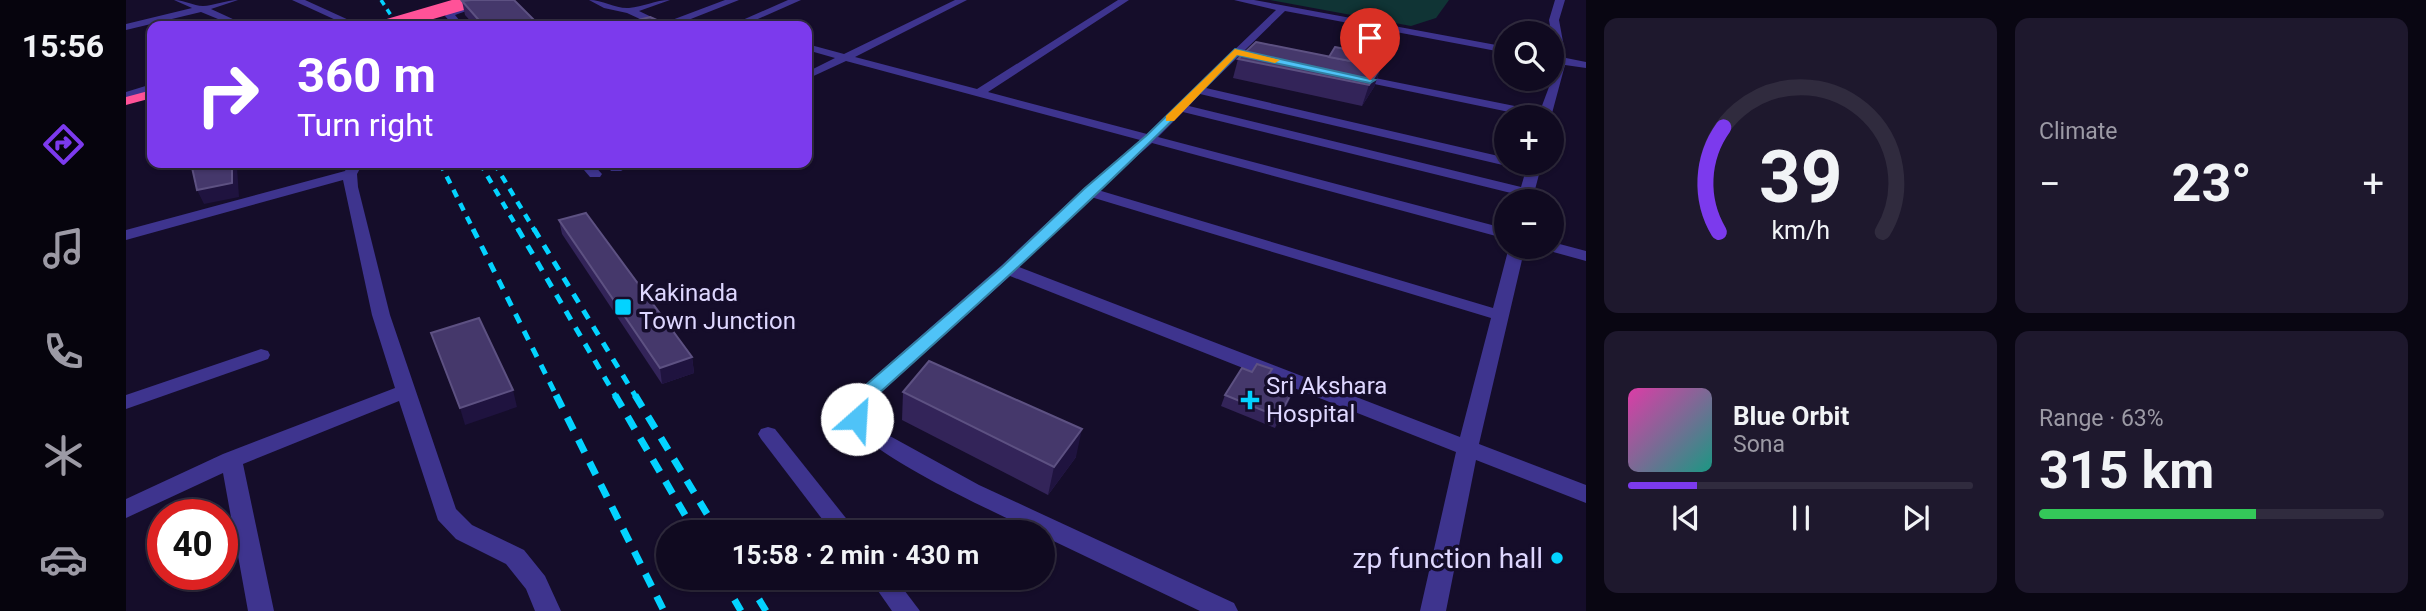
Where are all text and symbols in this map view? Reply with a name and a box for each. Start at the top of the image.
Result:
pin [1340,8,1400,80]
icon: arrive [1351,19,1389,57]
map controls [1494,21,1564,259]
button: search [1494,21,1564,91]
text: 15:56 [22,27,104,65]
text: 360 m [297,47,436,104]
icon: right [182,49,273,140]
button: + [1494,105,1564,175]
text: Turn right [297,106,433,144]
text: Climate [2039,118,2118,145]
icon: directions [39,120,88,169]
text: 39 [1759,134,1842,220]
text: 23° [2172,153,2252,214]
text: − [2039,162,2061,206]
text: + [2362,162,2384,206]
button: − [1494,189,1564,259]
text: km/h [1771,215,1830,244]
icon: music [39,224,88,273]
place label: Kakinada Town Junction [639,279,796,335]
marker: Kakinada Town Junction [613,297,633,317]
icon: phone [39,327,88,376]
place label: Sri Akshara Hospital [1266,372,1387,428]
position arrow [820,382,894,456]
marker: Sri Akshara Hospital [1240,390,1260,410]
text: Blue Orbit [1733,401,1849,431]
text: Range · 63% [2039,405,2164,432]
icon: climate [39,431,88,480]
text: Sona [1733,431,1785,458]
text: 315 km [2039,440,2214,501]
speed limit sign: 40 [147,499,238,590]
icon: previous [1667,499,1705,537]
icon: pause [1782,499,1820,537]
icon: next [1897,499,1935,537]
icon: car [39,535,88,584]
text: 15:58 · 2 min · 430 m [732,540,979,570]
place label: zp function hall [1353,542,1543,575]
marker: zp function hall [1549,550,1565,566]

